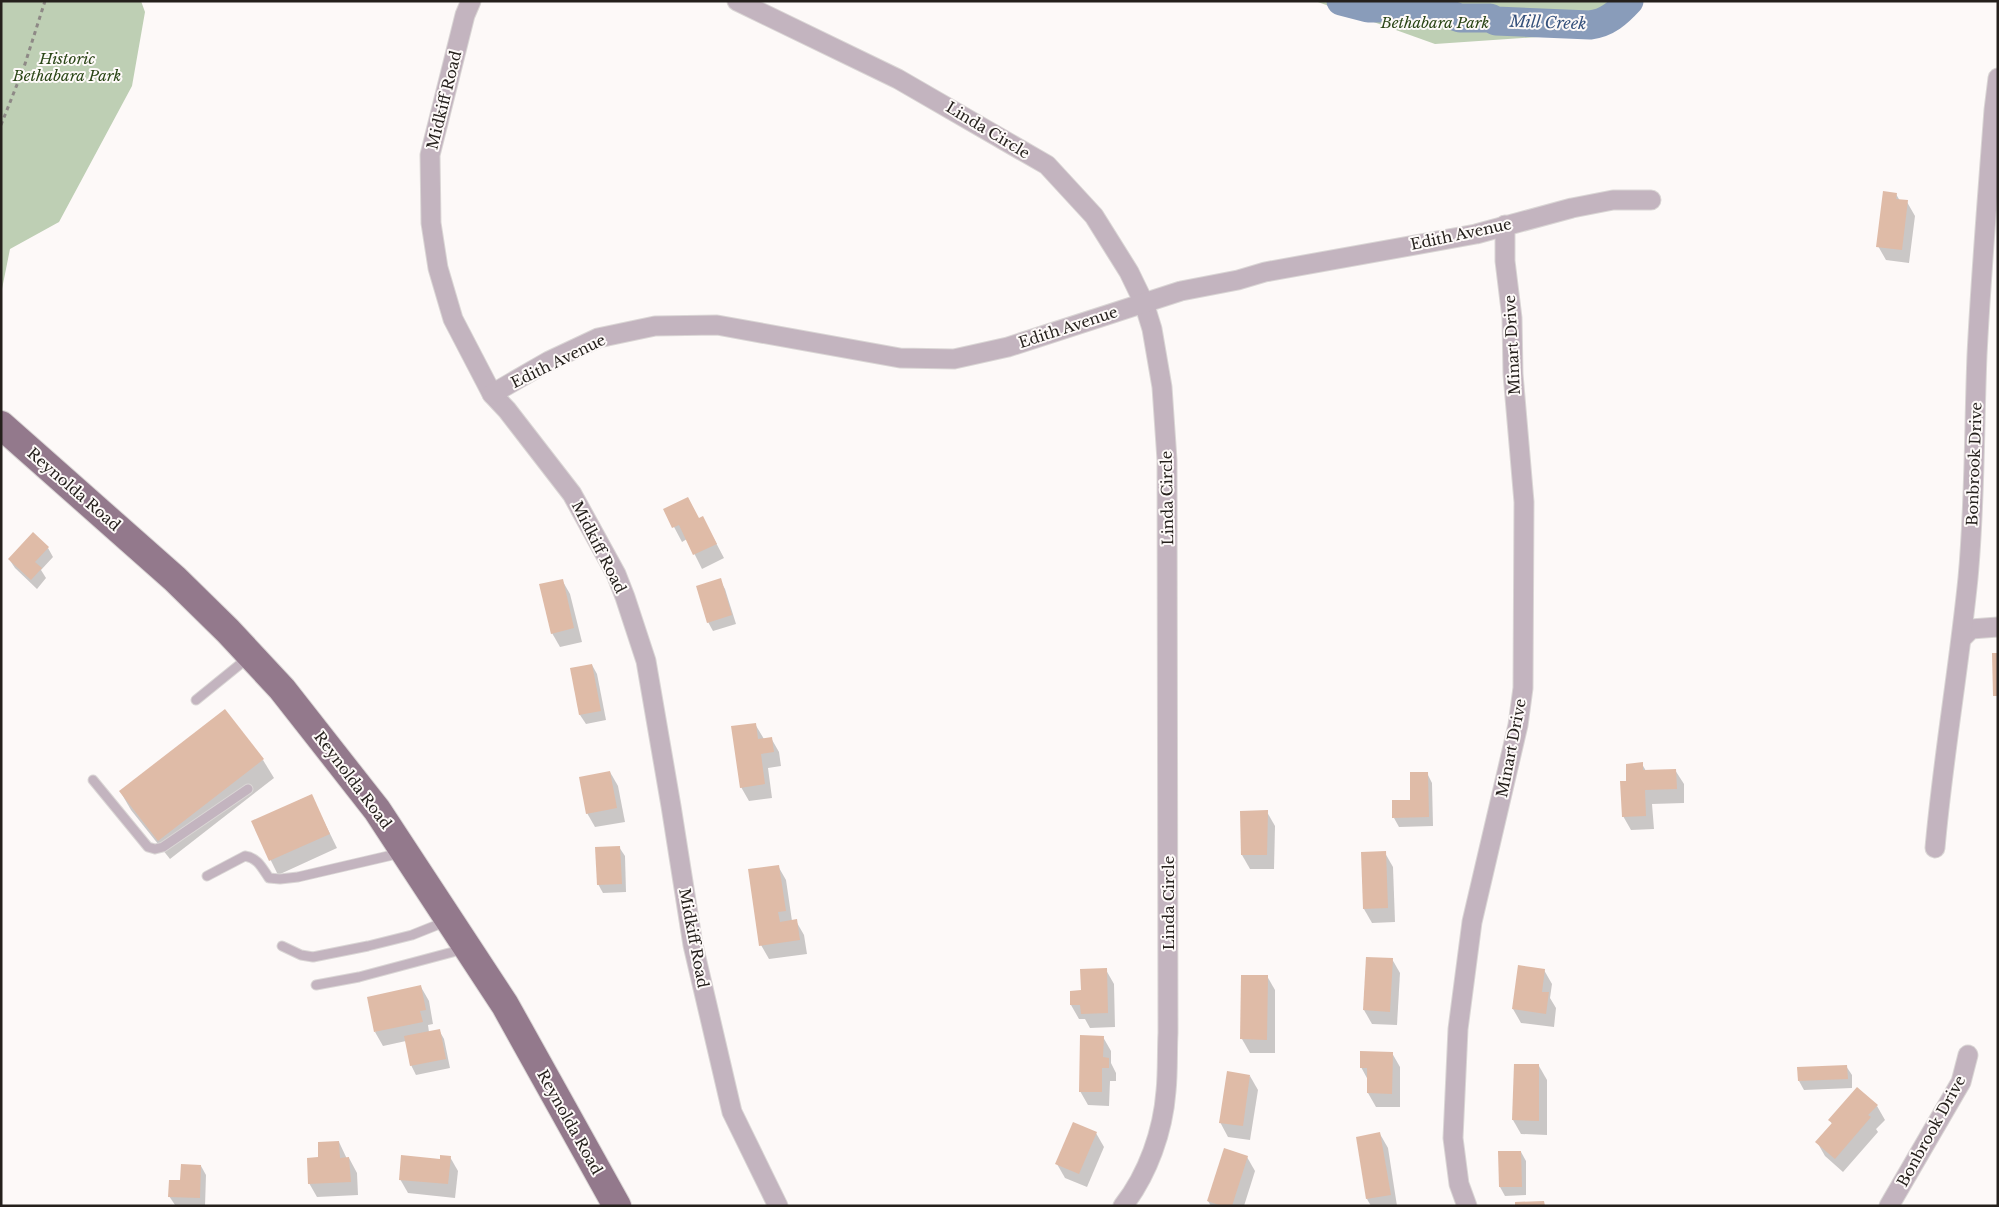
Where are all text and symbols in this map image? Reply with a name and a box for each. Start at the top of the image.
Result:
water label: Mill Creek [1508,11,1587,33]
park label: Bethabara Park [1380,13,1489,32]
park label: Historic Bethabara Park [12,49,121,85]
street label: Midkiff Road [423,49,465,151]
street label: Linda Circle [943,98,1033,162]
street label: Edith Avenue [1409,214,1513,254]
street label: Minart Drive [1500,295,1524,395]
street label: Edith Avenue [1016,302,1120,352]
street label: Edith Avenue [508,330,608,392]
street label: Bonbrook Drive [1962,402,1986,526]
street label: Reynolda Road [24,443,124,535]
street label: Linda Circle [1157,451,1177,545]
street label: Midkiff Road [568,498,630,596]
street label: Minart Drive [1492,697,1530,799]
street label: Reynolda Road [310,727,396,833]
street label: Linda Circle [1159,856,1178,950]
street label: Midkiff Road [675,887,713,989]
street label: Reynolda Road [533,1066,607,1178]
street label: Bonbrook Drive [1893,1072,1969,1190]

